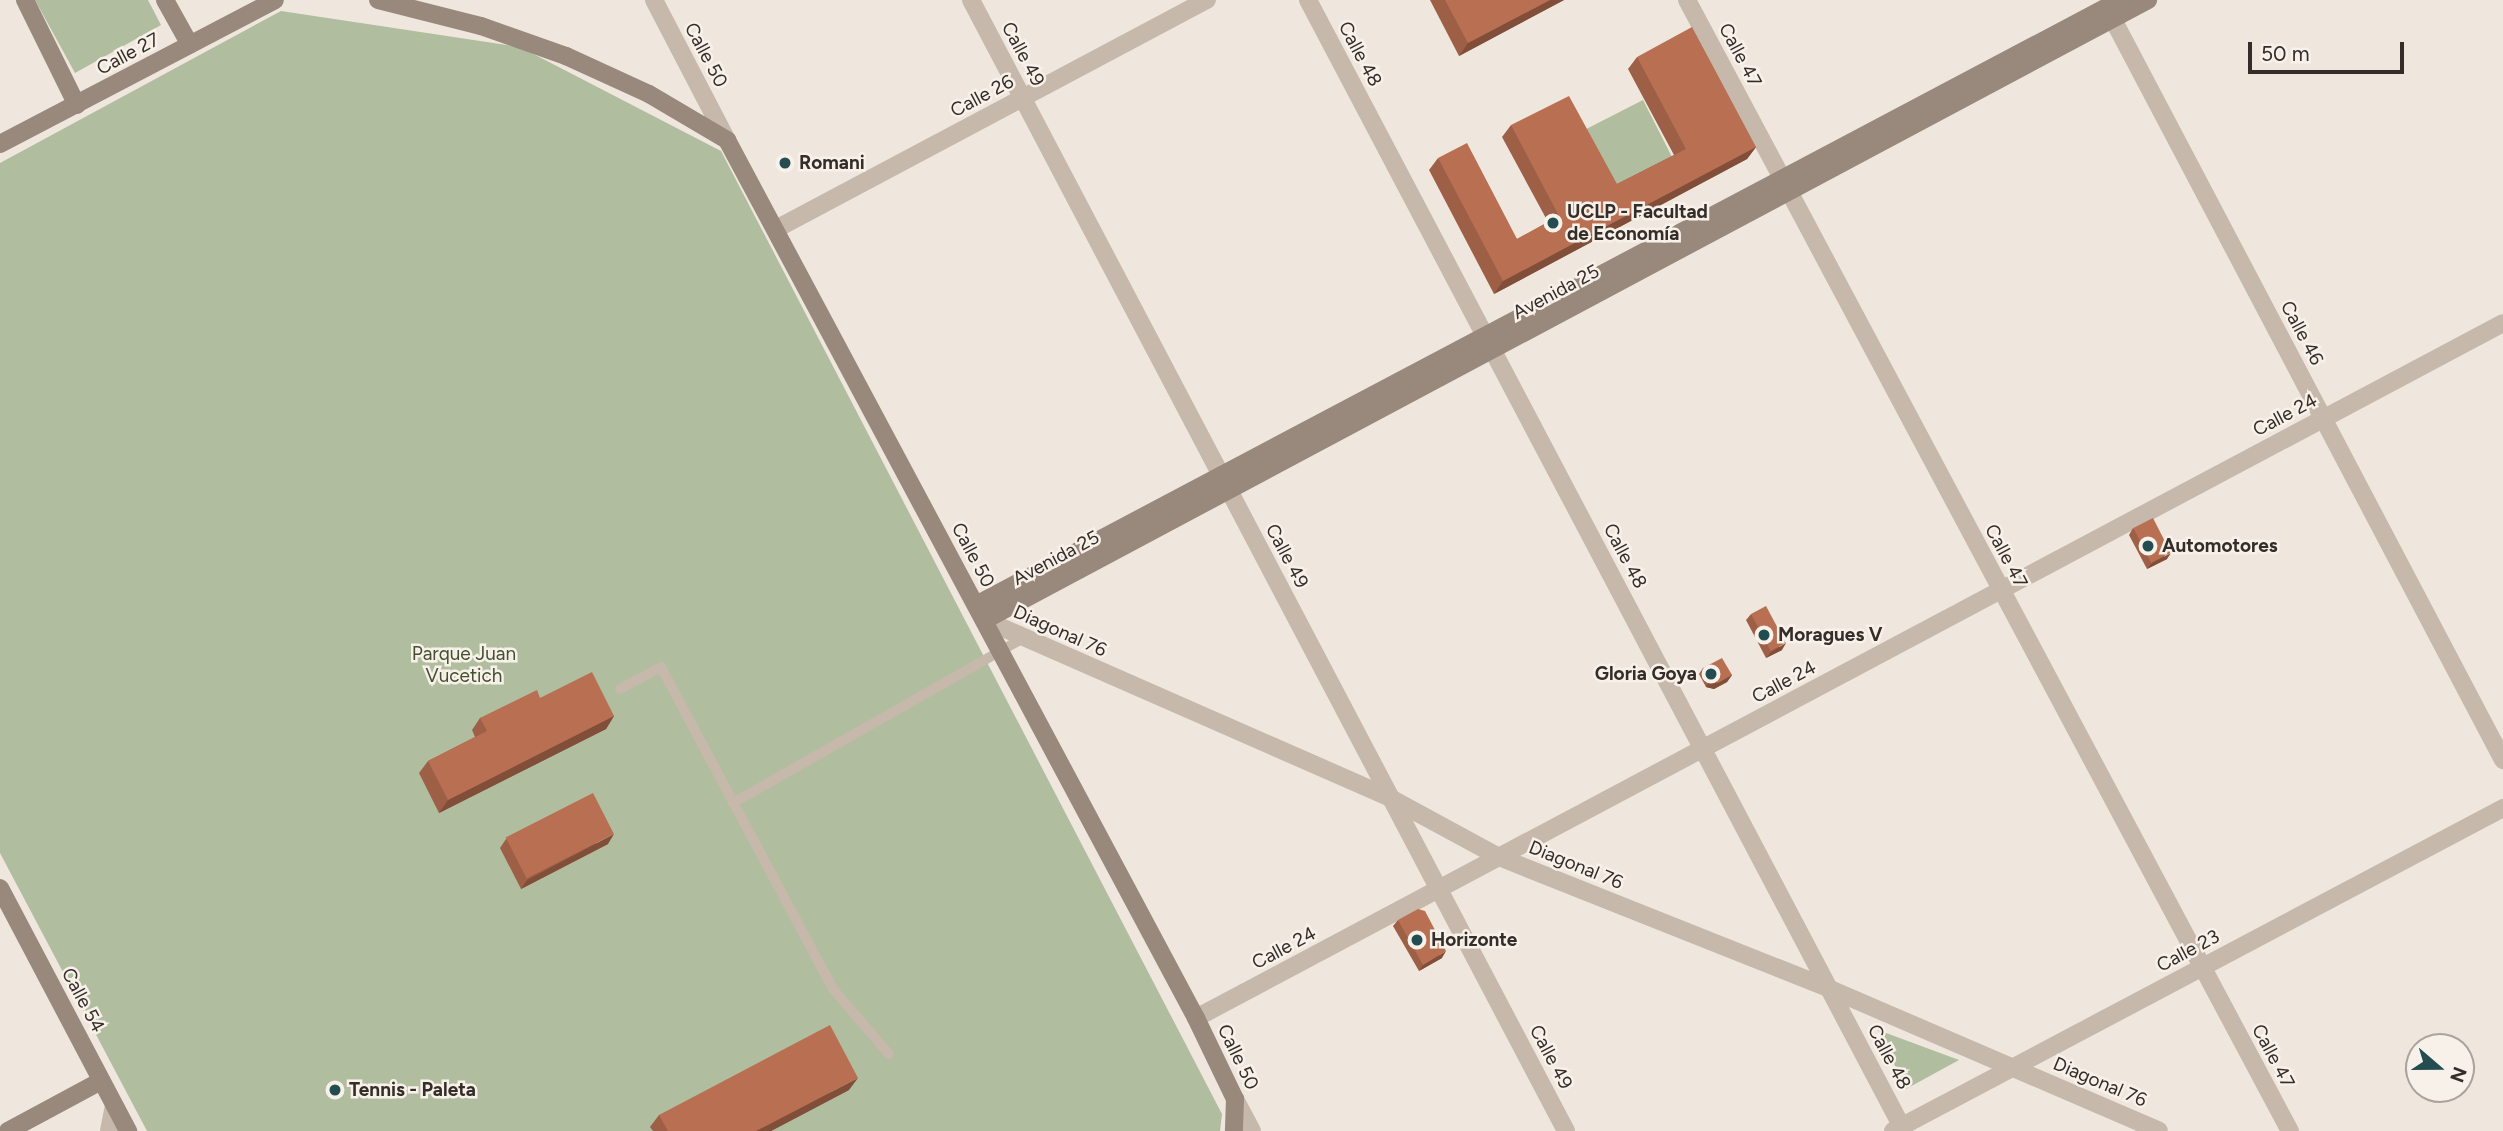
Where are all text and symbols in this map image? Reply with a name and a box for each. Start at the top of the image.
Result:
street label: Calle 49 [997,18,1049,90]
street label: Calle 48 [1333,18,1387,90]
street label: Calle 50 [680,19,732,91]
street label: Calle 47 [1714,19,1766,91]
street label: Calle 27 [93,28,163,80]
scale bar [2251,28,2407,72]
text: 50 m [2261,41,2310,66]
street label: Calle 26 [947,70,1017,122]
place label: Romani [799,152,865,174]
marker: Romani [777,155,793,171]
place label: UCLP - Facultad de Economía [1567,201,1708,245]
marker: UCLP - Facultad de Economía [1545,215,1561,231]
street label: Avenida 25 [1509,260,1603,324]
street label: Calle 46 [2276,297,2328,369]
street label: Calle 24 [2249,389,2321,441]
street label: Calle 50 [947,519,999,591]
street label: Calle 49 [1261,520,1313,592]
street label: Calle 48 [1598,520,1652,592]
street label: Calle 47 [1980,520,2032,592]
street label: Avenida 25 [1009,526,1103,590]
place label: Automotores [2162,535,2278,557]
marker: Automotores [2140,538,2156,554]
street label: Diagonal 76 [1010,600,1110,662]
place label: Moragues V [1778,624,1882,646]
marker: Moragues V [1756,627,1772,643]
park label: Parque Juan Vucetich [412,643,516,687]
street label: Calle 24 [1748,656,1820,708]
place label: Gloria Goya [1595,663,1697,685]
marker: Gloria Goya [1703,666,1719,682]
street label: Diagonal 76 [1526,836,1626,894]
street label: Calle 24 [1248,922,1320,974]
street label: Calle 23 [2153,925,2223,977]
place label: Horizonte [1431,929,1517,951]
marker: Horizonte [1409,932,1425,948]
street label: Calle 54 [57,964,109,1036]
street label: Calle 47 [2247,1020,2299,1092]
street label: Calle 50 [1212,1021,1264,1093]
street label: Calle 49 [1525,1021,1577,1093]
street label: Calle 48 [1862,1021,1916,1093]
north arrow [2405,1033,2475,1103]
street label: Diagonal 76 [2050,1052,2150,1112]
text: N [2445,1064,2472,1086]
place label: Tennis - Paleta [349,1079,476,1101]
marker: Tennis - Paleta [327,1082,343,1098]

